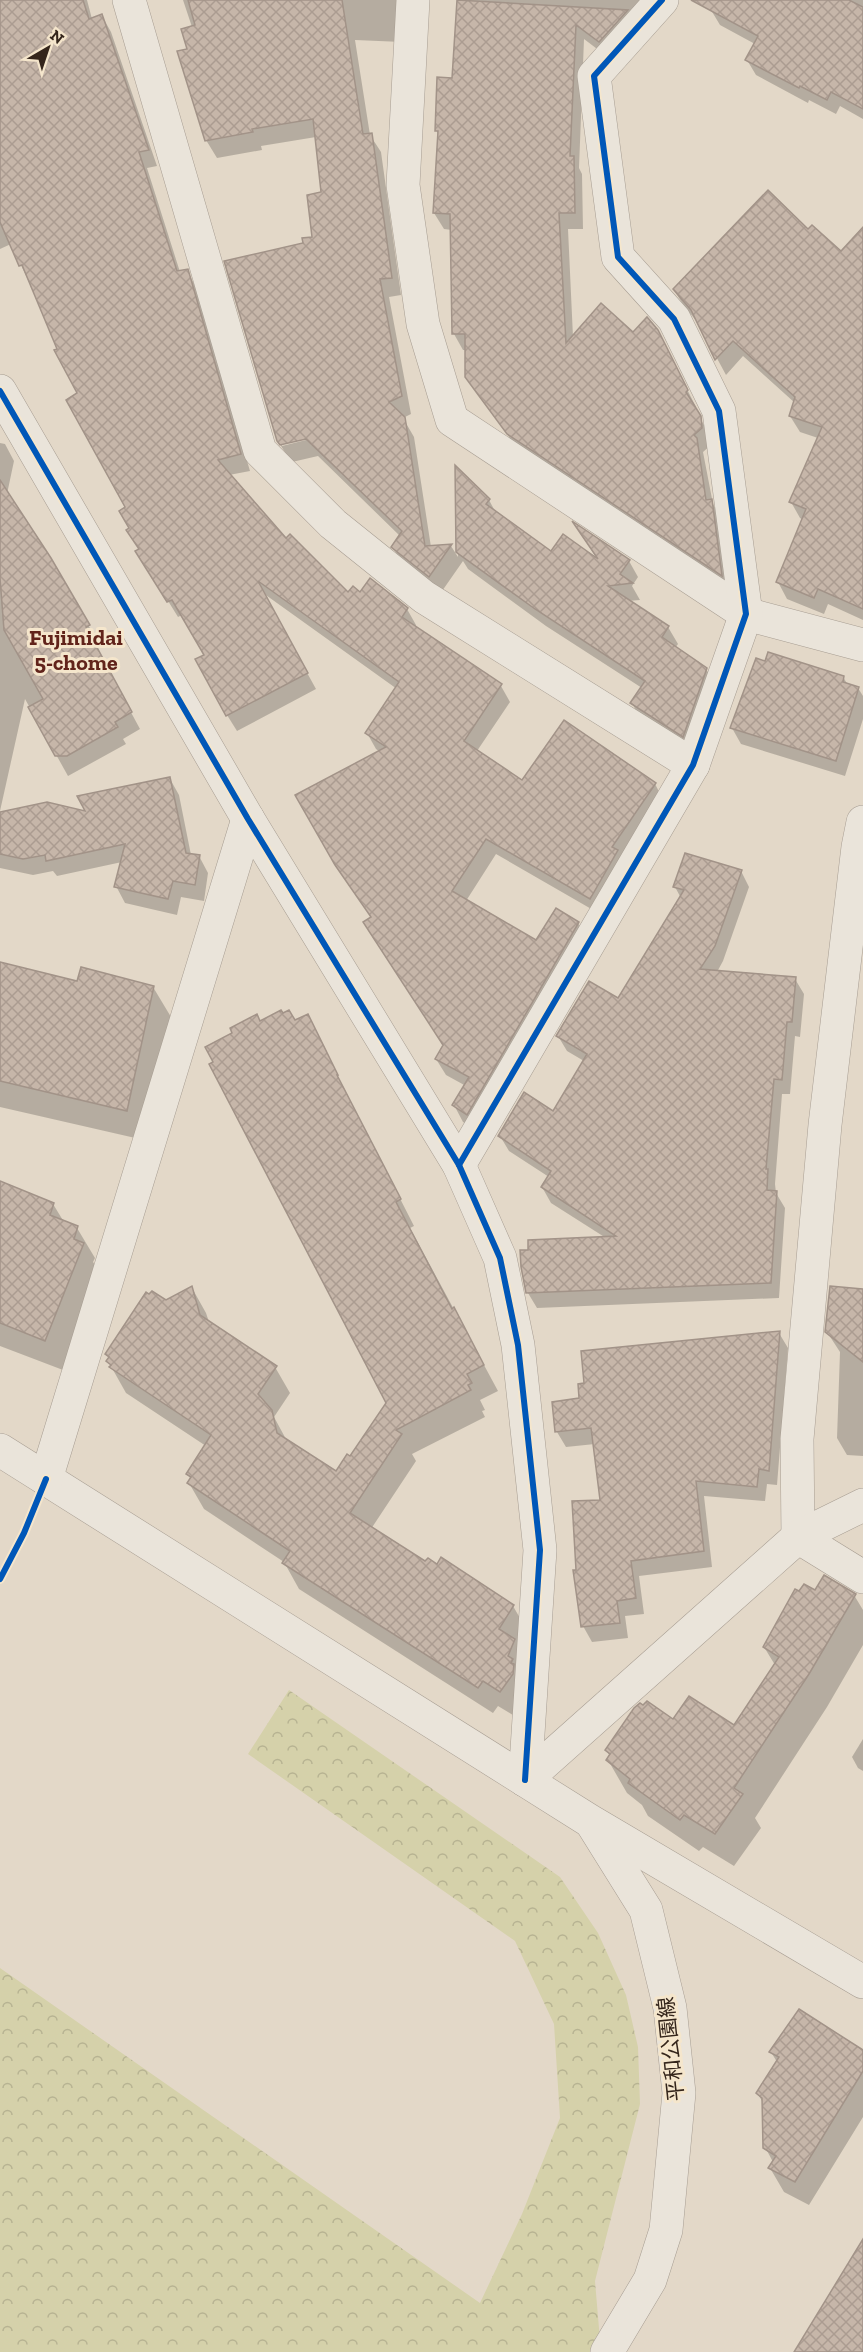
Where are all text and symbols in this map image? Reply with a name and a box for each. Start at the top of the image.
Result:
north arrow [18,18,78,78]
text: N [46,26,68,48]
district label: Fujimidai 5-chome [29,624,123,676]
street label: 平和公園線 [653,1996,688,2103]

